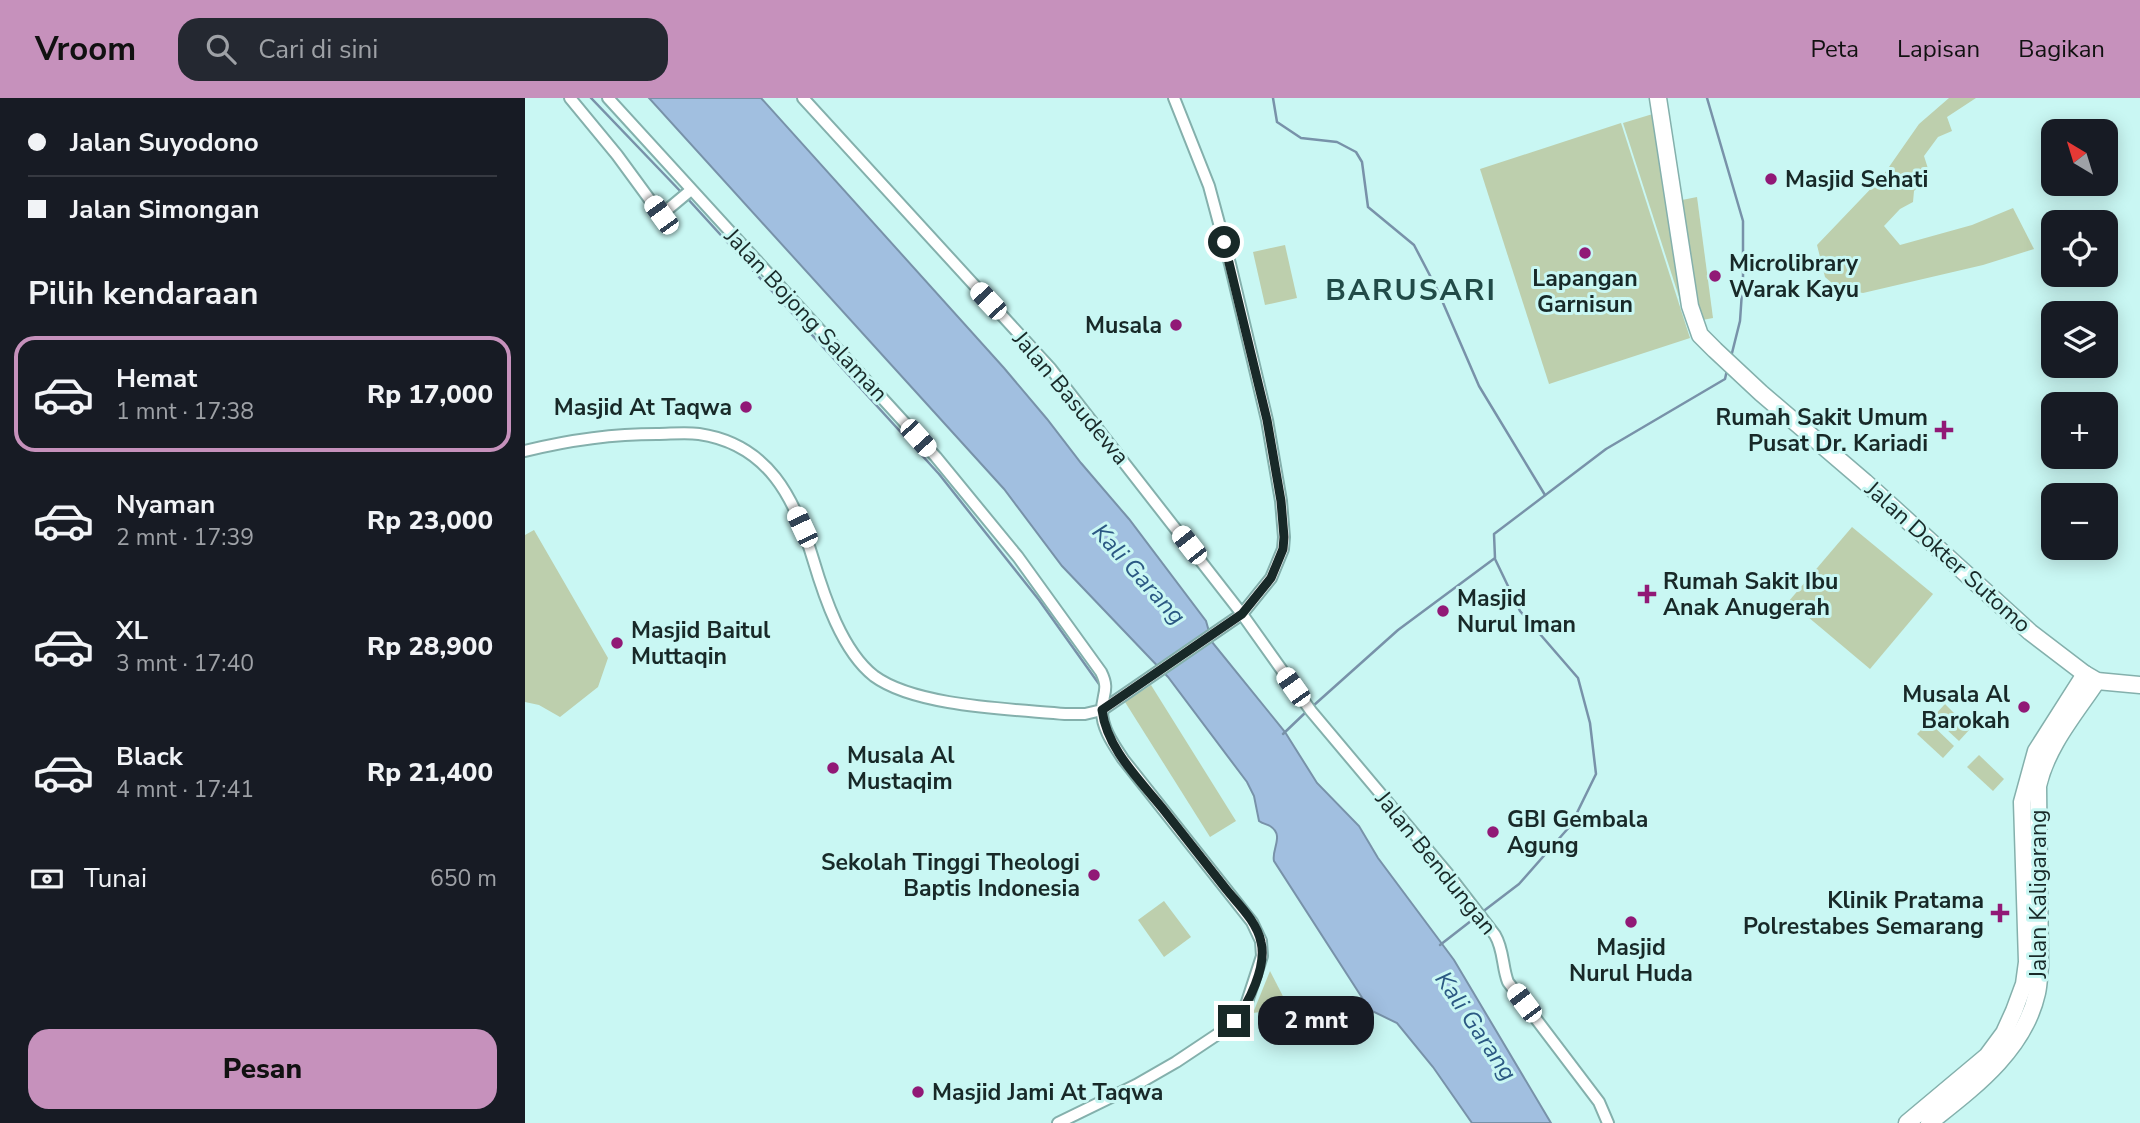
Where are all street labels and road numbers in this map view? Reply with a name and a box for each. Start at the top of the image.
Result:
street label: Jalan Bojong Salaman [717,221,895,409]
street label: Jalan Basudewa [1005,324,1136,472]
street label: Jalan Dokter Sutomo [1858,473,2038,640]
street label: Jalan Bendungan [1368,784,1504,941]
street label: Jalan Kaligarang [2023,810,2054,979]

